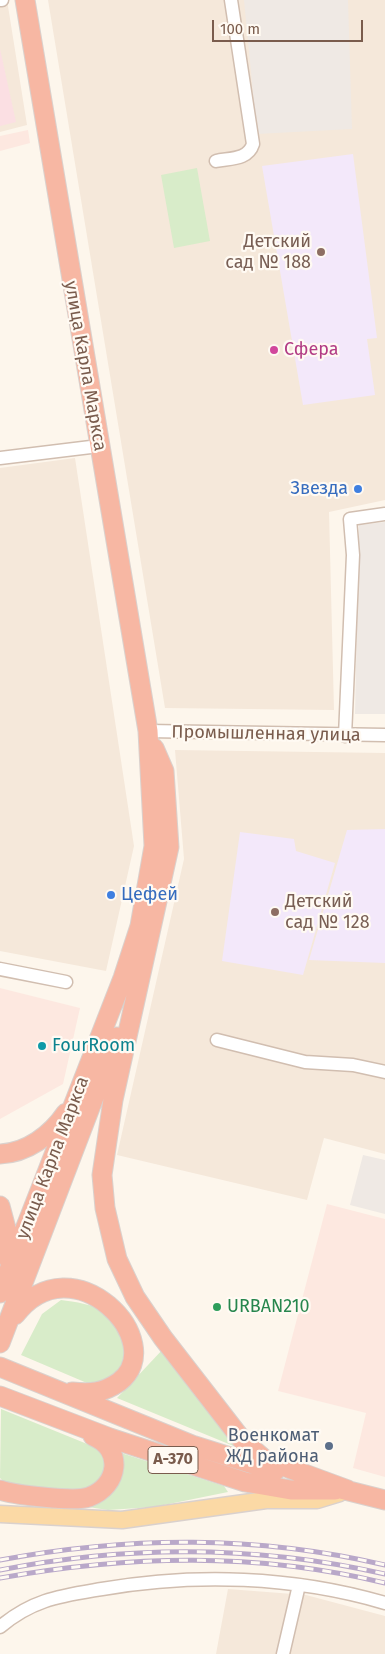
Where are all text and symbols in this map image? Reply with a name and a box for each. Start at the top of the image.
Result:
scale bar [215,10,366,42]
text: 100 m [220,20,260,38]
place label: Детский сад № 188 [225,231,311,274]
marker: Детский сад № 188 [315,246,327,258]
street label: улица Карла Маркса [59,279,111,453]
place label: Сфера [284,339,339,361]
marker: Сфера [268,344,280,356]
place label: Звезда [291,478,348,500]
marker: Звезда [352,483,364,495]
street label: Промышленная улица [171,722,361,746]
place label: Цефей [121,884,178,906]
marker: Цефей [105,889,117,901]
place label: Детский сад № 128 [285,891,370,934]
marker: Детский сад № 128 [269,906,281,918]
place label: FourRoom [52,1035,135,1057]
marker: FourRoom [36,1040,48,1052]
street label: улица Карла Маркса [12,1074,94,1242]
place label: URBAN210 [227,1296,310,1318]
marker: URBAN210 [211,1301,223,1313]
place label: Военкомат ЖД района [226,1425,319,1468]
marker: Военкомат ЖД района [323,1440,335,1452]
road number: А-370 [148,1446,198,1474]

